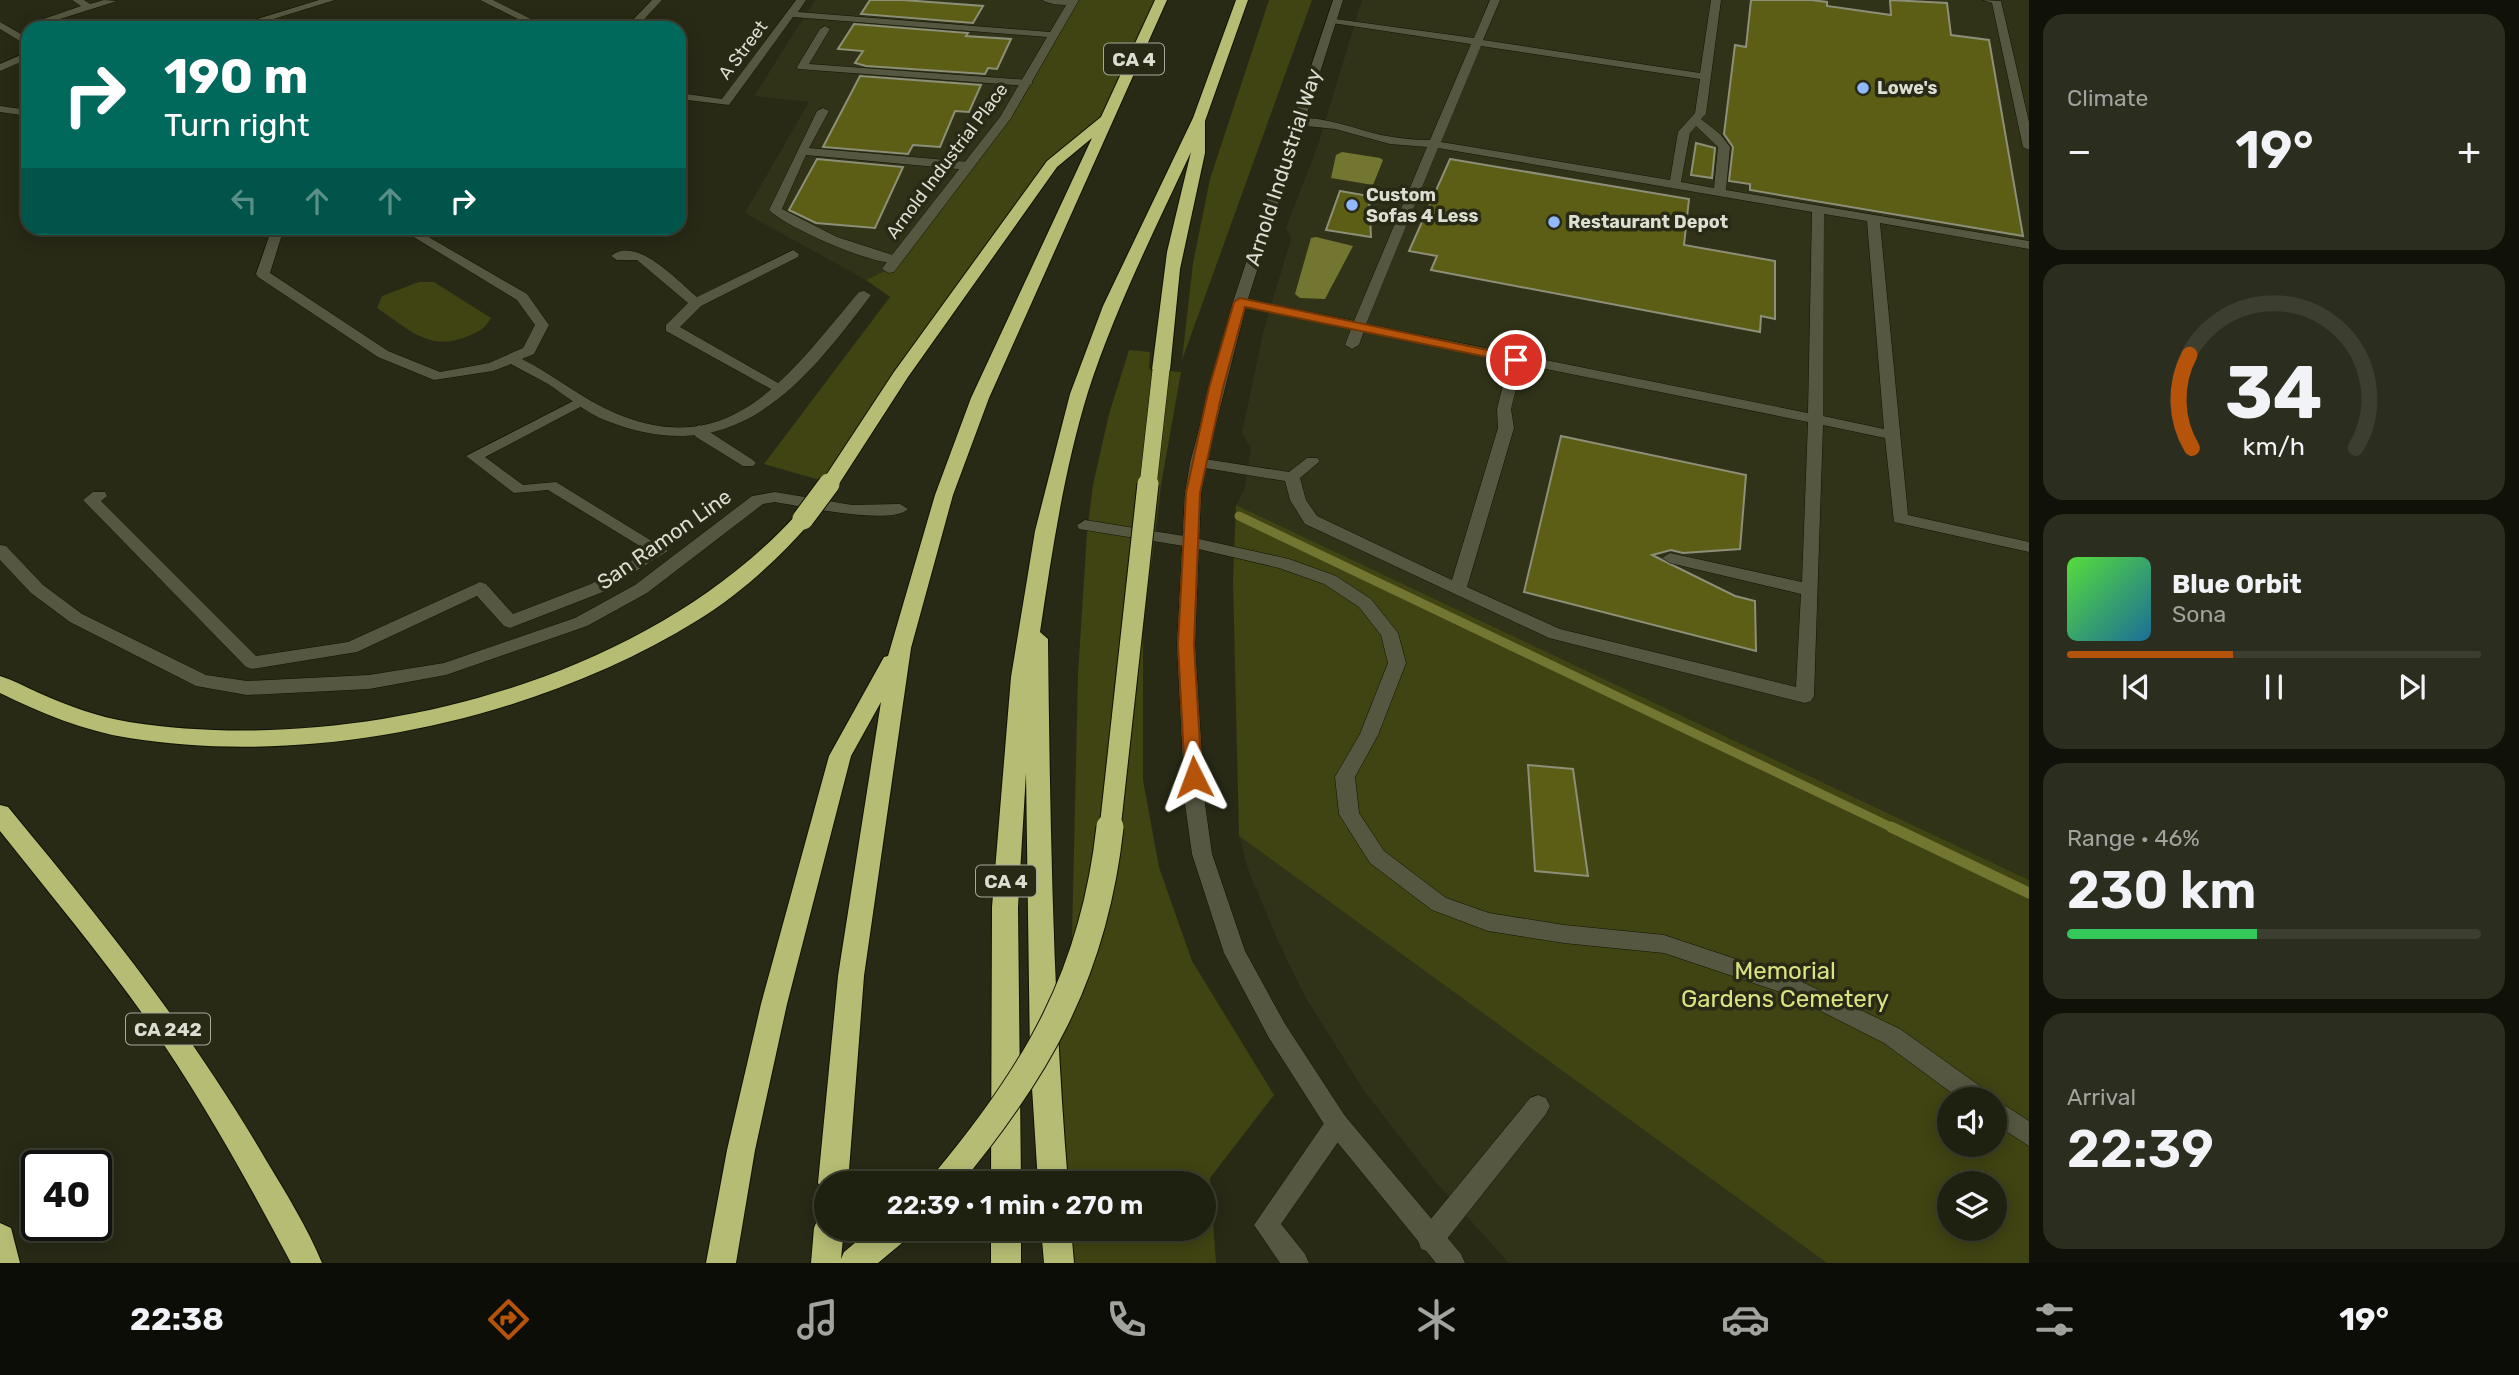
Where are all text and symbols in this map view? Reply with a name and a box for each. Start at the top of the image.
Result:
street label: A Street [714,16,772,84]
road number: CA 4 [1104,44,1164,74]
text: 190 m [164,47,308,105]
icon: right [49,49,140,140]
street label: Arnold Industrial Way [1239,65,1327,269]
place label: Lowe's [1877,77,1937,99]
street label: Arnold Industrial Place [881,79,1013,243]
marker: Lowe's [1855,80,1871,96]
text: Climate [2067,84,2148,112]
text: Turn right [164,106,309,144]
text: 19° [2235,119,2314,181]
text: − [2067,128,2092,174]
text: + [2457,128,2481,174]
icon: left [225,182,263,220]
icon: ahead [298,182,336,220]
icon: ahead [371,182,409,220]
icon: right [444,182,482,220]
place label: Custom Sofas 4 Less [1366,184,1479,227]
marker: Custom Sofas 4 Less [1344,197,1360,213]
place label: Restaurant Depot [1568,211,1728,233]
marker: Restaurant Depot [1546,214,1562,230]
pin [1486,330,1546,390]
icon: arrive [1497,341,1535,379]
text: 34 [2225,350,2323,436]
text: km/h [2243,431,2305,460]
street label: San Ramon Line [592,483,736,595]
text: Blue Orbit [2172,569,2302,600]
text: Sona [2172,600,2226,628]
icon: previous [2117,668,2155,706]
icon: pause [2255,668,2293,706]
icon: next [2393,668,2431,706]
position arrow [1157,740,1231,814]
text: Range · 46% [2067,824,2200,852]
text: 230 km [2067,859,2256,921]
road number: CA 4 [976,866,1036,897]
park label: Memorial Gardens Cemetery [1681,957,1889,1013]
road number: CA 242 [126,1014,210,1044]
text: Arrival [2067,1083,2136,1111]
map controls [1937,1087,2007,1241]
button: sound [1937,1087,2007,1157]
text: 22:39 [2067,1118,2214,1180]
speed limit sign: 40 [21,1150,112,1241]
button: layers [1937,1171,2007,1241]
text: 22:39 · 1 min · 270 m [887,1190,1143,1221]
icon: directions [484,1295,533,1344]
icon: music [793,1295,842,1344]
icon: phone [1102,1295,1151,1344]
icon: climate [1412,1295,1461,1344]
icon: car [1721,1295,1770,1344]
icon: filters [2030,1295,2079,1344]
text: 22:38 [130,1300,224,1338]
text: 19° [2339,1300,2389,1338]

